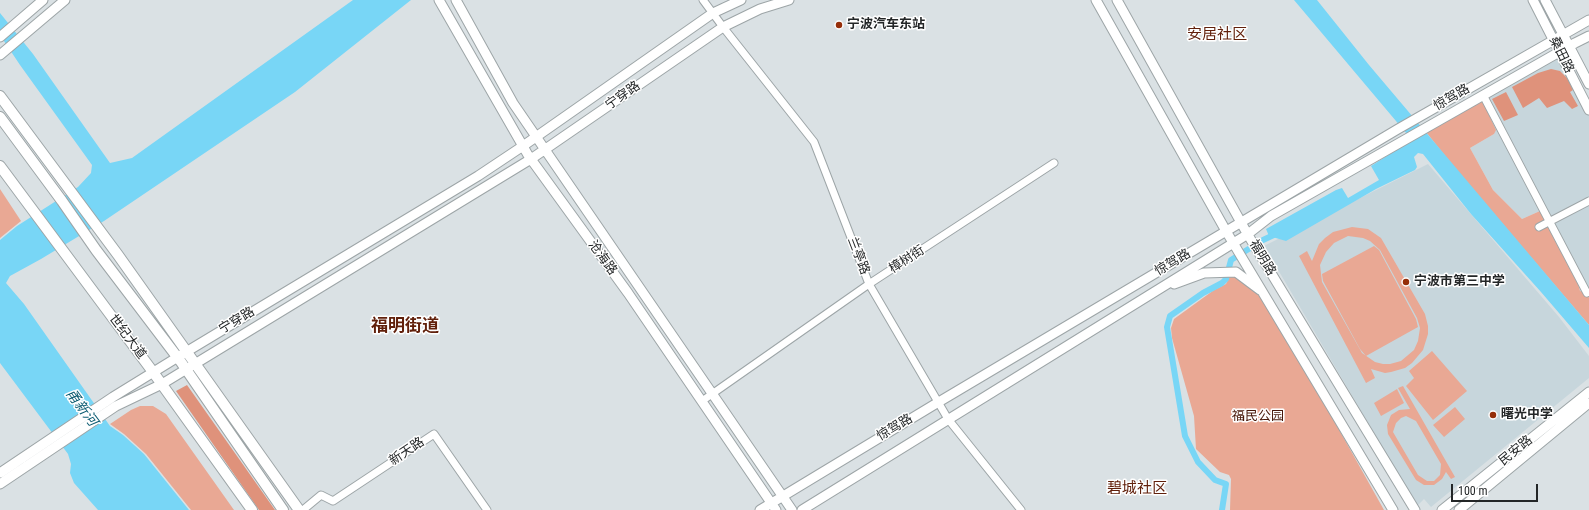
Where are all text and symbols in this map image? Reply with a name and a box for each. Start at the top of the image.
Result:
place label: 宁波汽车东站 [847,17,925,33]
marker: 宁波汽车东站 [834,20,844,30]
district label: 安居社区 [1187,26,1247,44]
street label: 桑田路 [1545,34,1577,76]
street label: 宁穿路 [603,78,643,114]
street label: 惊驾路 [1431,81,1473,115]
street label: 兰亭路 [844,235,872,277]
street label: 福明路 [1245,237,1279,279]
street label: 沧海路 [584,238,620,278]
street label: 樟树街 [886,243,928,277]
street label: 惊驾路 [1152,246,1194,280]
place label: 宁波市第三中学 [1414,274,1505,290]
marker: 宁波市第三中学 [1401,277,1411,287]
street label: 宁穿路 [216,304,258,338]
street label: 世纪大道 [105,312,149,362]
district label: 福明街道 [371,317,439,337]
water label: 甬新河 [62,386,100,430]
place label: 曙光中学 [1501,407,1553,423]
park label: 福民公园 [1232,409,1284,425]
marker: 曙光中学 [1488,410,1498,420]
street label: 惊驾路 [874,411,916,445]
street label: 民安路 [1496,433,1536,469]
street label: 新天路 [386,435,428,469]
scale bar [1453,476,1540,502]
district label: 碧城社区 [1107,480,1167,498]
text: 100 m [1458,484,1488,498]

